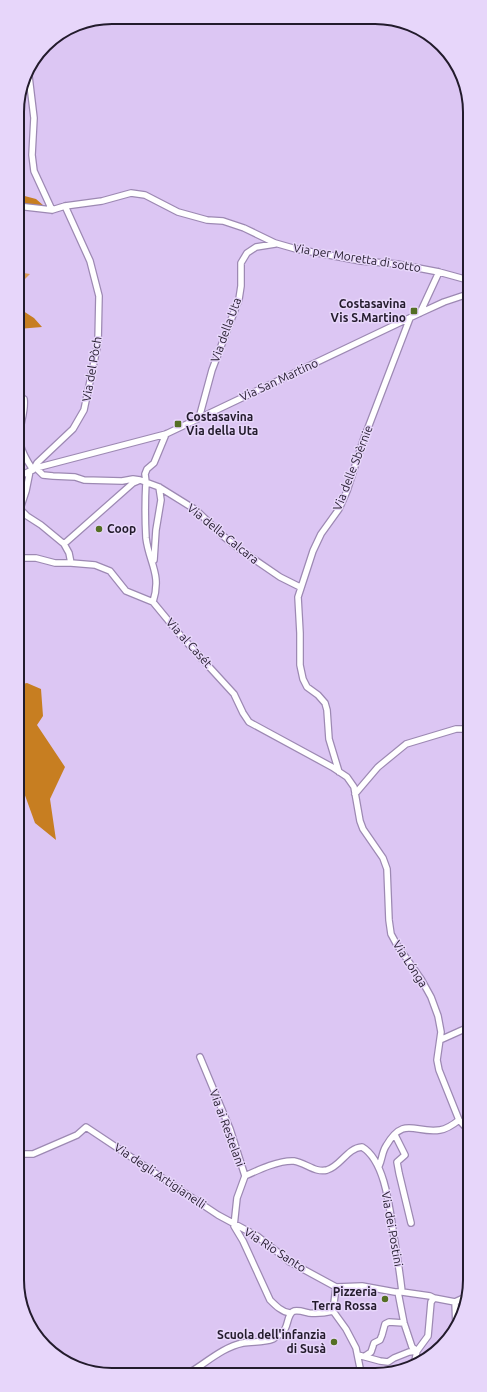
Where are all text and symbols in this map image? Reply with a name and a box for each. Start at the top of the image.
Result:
street label: Via per Moretta di sotto [292,241,422,274]
street label: Via della Uta [208,296,243,364]
place label: Costasavina Vis S.Martino [331,297,406,324]
marker: Costasavina Vis S.Martino [409,306,419,316]
street label: Via del Pòch [79,335,104,402]
street label: Via San Martino [238,356,320,403]
place label: Costasavina Via della Uta [186,410,258,437]
marker: Costasavina Via della Uta [173,419,183,429]
street label: Via delle Sbèrnie [330,423,375,512]
street label: Via della Calcara [185,501,262,566]
place label: Coop [107,522,136,535]
marker: Coop [94,524,104,534]
street label: Via al Casét [164,615,215,670]
street label: Via Lónga [391,938,430,989]
street label: Via ai Restelani [207,1087,248,1168]
street label: Via degli Artigianelli [112,1140,209,1211]
street label: Via dei Postini [380,1190,405,1267]
street label: Via Rio Santo [242,1225,309,1274]
place label: Pizzeria Terra Rossa [312,1285,377,1312]
marker: Pizzeria Terra Rossa [380,1294,390,1304]
place label: Scuola dell'infanzia di Susà [217,1328,326,1355]
marker: Scuola dell'infanzia di Susà [329,1337,339,1347]

